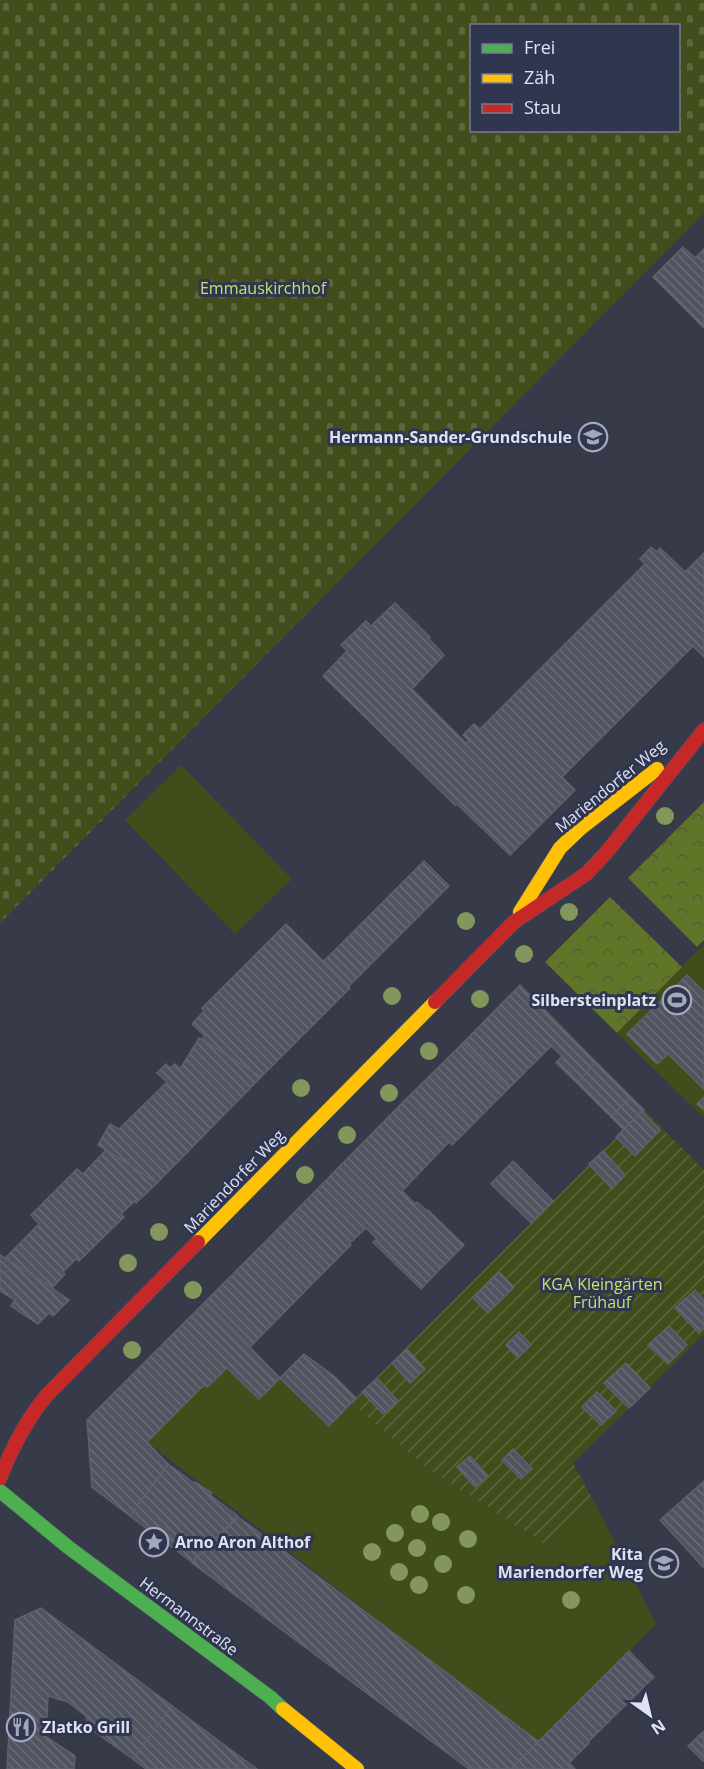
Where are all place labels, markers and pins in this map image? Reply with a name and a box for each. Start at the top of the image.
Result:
school or university icon: Hermann-Sander-Grundschule [577,421,609,453]
place label: Hermann-Sander-Grundschule [329,426,572,448]
sports icon: Silbersteinplatz [661,984,693,1016]
place label: Silbersteinplatz [531,989,656,1011]
place icon: Arno Aron Althof [138,1526,170,1558]
place label: Arno Aron Althof [175,1531,311,1553]
place label: Kita Mariendorfer Weg [498,1543,643,1583]
school or university icon: Kita Mariendorfer Weg [648,1547,680,1579]
restaurant icon: Zlatko Grill [5,1711,37,1743]
place label: Zlatko Grill [42,1716,130,1738]

